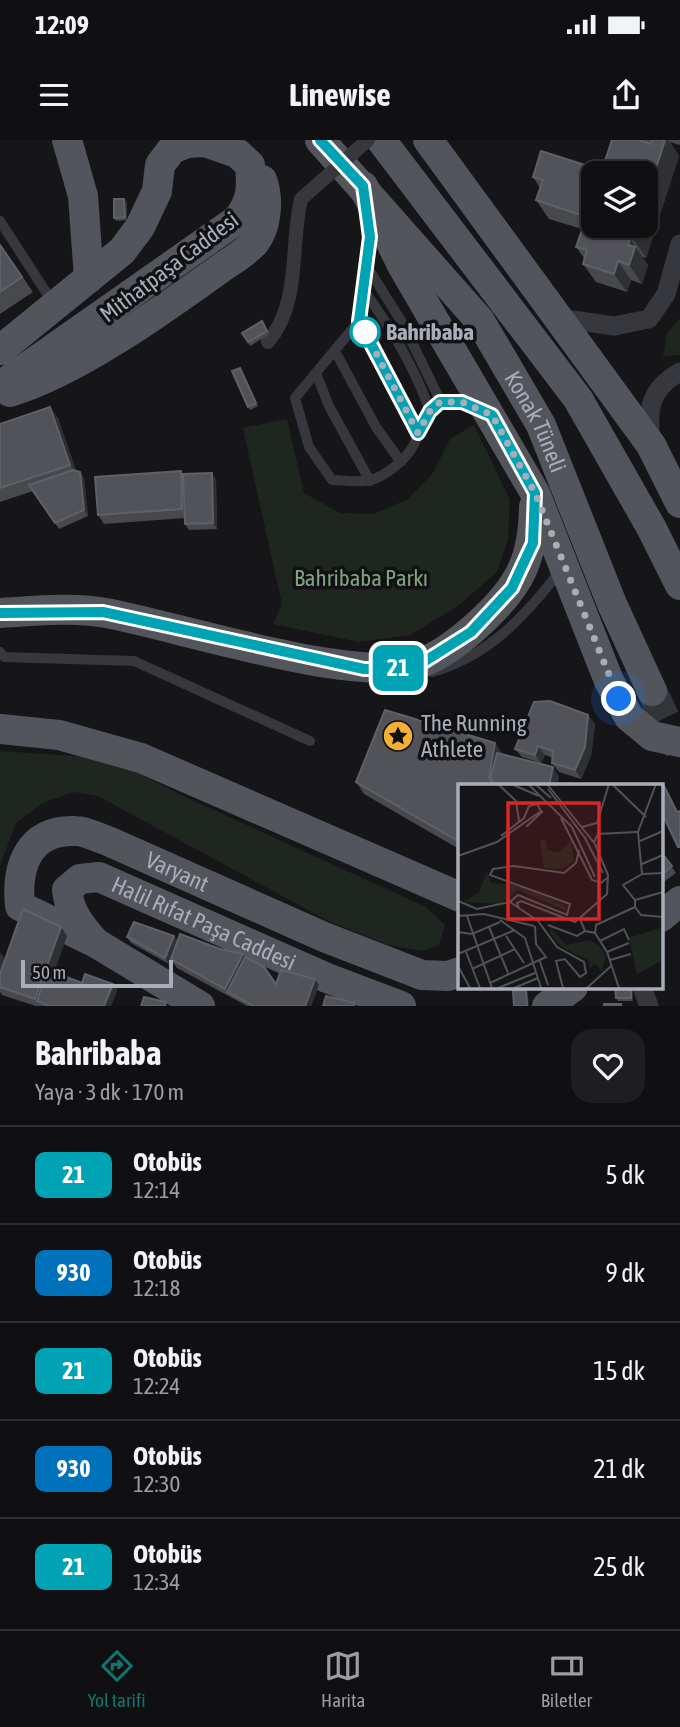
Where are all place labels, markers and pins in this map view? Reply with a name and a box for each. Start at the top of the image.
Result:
marker: Bahribaba [350,317,380,347]
place label: Bahribaba [386,319,474,345]
place label: The Running Athlete [421,710,527,762]
place icon: The Running Athlete [381,719,415,753]

